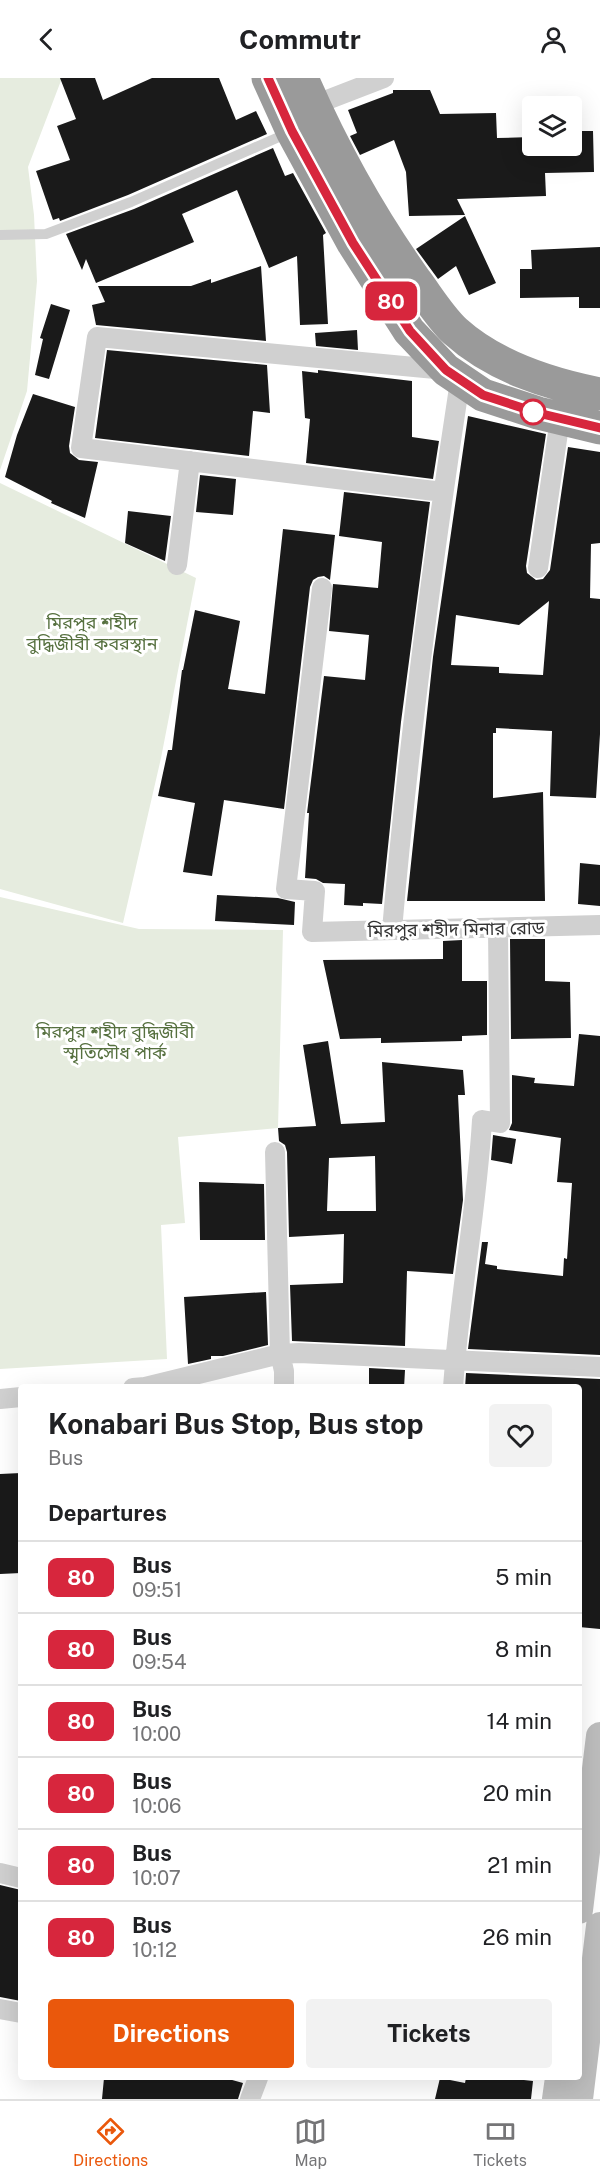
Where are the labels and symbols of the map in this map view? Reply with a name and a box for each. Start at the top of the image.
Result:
line badge: 80 [364,282,418,320]
unlabelled marker [520,399,546,425]
park label: মিরপুর শহীদ বুদ্ধিজীবী কবরস্থান [26,612,159,655]
street label: মিরপুর শহীদ মিনার রোড [366,917,545,942]
park label: মিরপুর শহীদ বুদ্ধিজীবী স্মৃতিসৌধ পার্ক [35,1021,194,1064]

